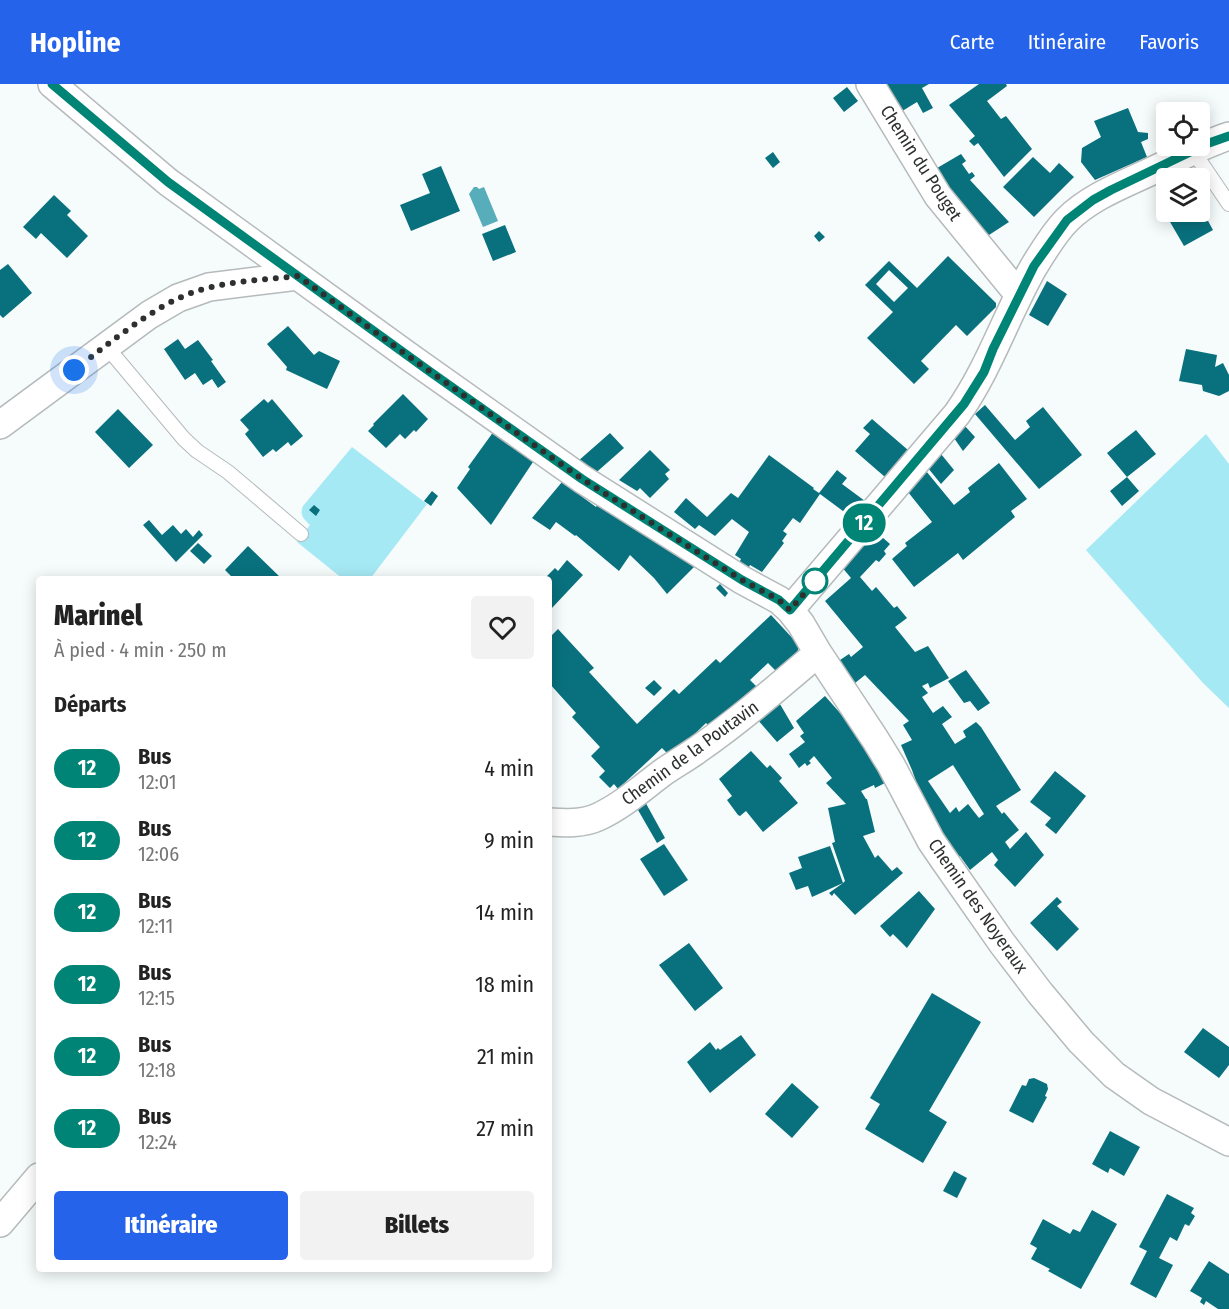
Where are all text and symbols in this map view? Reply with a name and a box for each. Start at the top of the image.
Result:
text: Hopline [30,26,121,59]
text: Carte [950,29,995,55]
text: Itinéraire [1028,29,1106,55]
text: Favoris [1139,29,1199,55]
street label: Chemin du Pouget [875,101,967,225]
map controls [1156,102,1210,222]
button: locate [1156,102,1210,156]
button: layers [1156,168,1210,222]
your location [59,355,89,385]
line badge: 12 [837,504,891,542]
text: 12 [855,510,873,536]
unlabelled marker [802,568,828,594]
button: heart [471,596,534,659]
text: Marinel [54,599,143,632]
text: À pied · 4 min · 250 m [54,638,227,662]
text: Départs [54,691,126,718]
street label: Chemin de la Poutavin [617,696,763,810]
text: Bus [138,743,171,770]
text: 12 [78,755,96,781]
text: 4 min [484,755,534,782]
text: 12:01 [138,770,177,794]
text: Bus [138,815,171,842]
text: 12 [78,827,96,853]
text: 9 min [484,827,534,854]
street label: Chemin des Noyeraux [923,835,1033,977]
text: 12:06 [138,842,179,866]
text: Bus [138,887,171,914]
text: 12 [78,899,96,925]
text: 14 min [476,899,534,926]
text: 12:11 [138,914,173,938]
text: Bus [138,959,171,986]
text: 12 [78,971,96,997]
text: 18 min [475,971,534,998]
text: 12:15 [138,986,175,1010]
text: Bus [138,1031,171,1058]
text: 12 [78,1043,96,1069]
text: 21 min [477,1043,534,1070]
text: 12:18 [138,1058,176,1082]
text: Bus [138,1103,171,1130]
text: 12 [78,1115,96,1141]
text: 27 min [476,1115,534,1142]
text: 12:24 [138,1130,177,1154]
button: Itinéraire [54,1191,288,1260]
button: Billets [300,1191,534,1260]

